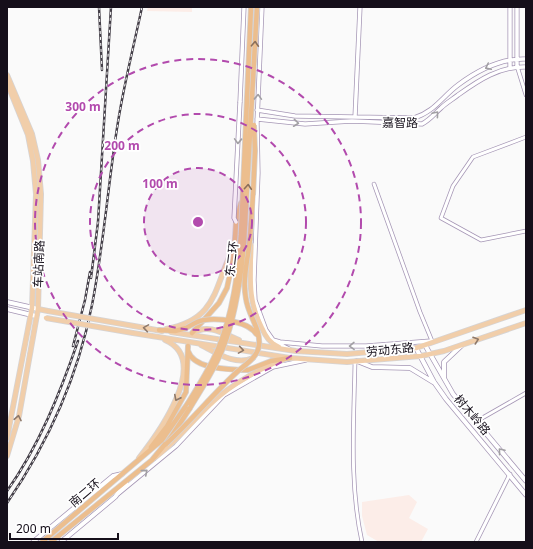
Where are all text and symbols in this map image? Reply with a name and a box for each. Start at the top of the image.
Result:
one-way arrow [250,41,259,47]
one-way arrow [485,62,493,70]
one-way arrow [254,94,262,100]
text: 300 m [65,98,101,115]
one-way arrow [431,111,438,118]
street label: 嘉智路 [382,114,418,131]
one-way arrow [293,118,299,127]
text: 200 m [104,137,140,154]
one-way arrow [234,138,242,144]
text: 100 m [142,175,178,192]
one-way arrow [243,184,252,190]
centre of rings [191,215,205,229]
street label: 车站南路 [29,240,48,288]
street label: 东二环 [221,240,242,278]
one-way arrow [143,324,149,333]
one-way arrow [472,336,479,345]
street label: 劳动东路 [365,339,415,360]
one-way arrow [349,342,355,351]
one-way arrow [238,345,244,353]
street label: 树木岭路 [450,391,494,439]
one-way arrow [174,394,182,402]
one-way arrow [13,415,22,422]
one-way arrow [499,448,506,455]
one-way arrow [141,469,148,476]
street label: 南二环 [65,475,104,511]
scale bar [10,515,118,541]
text: 200 m [16,520,51,537]

